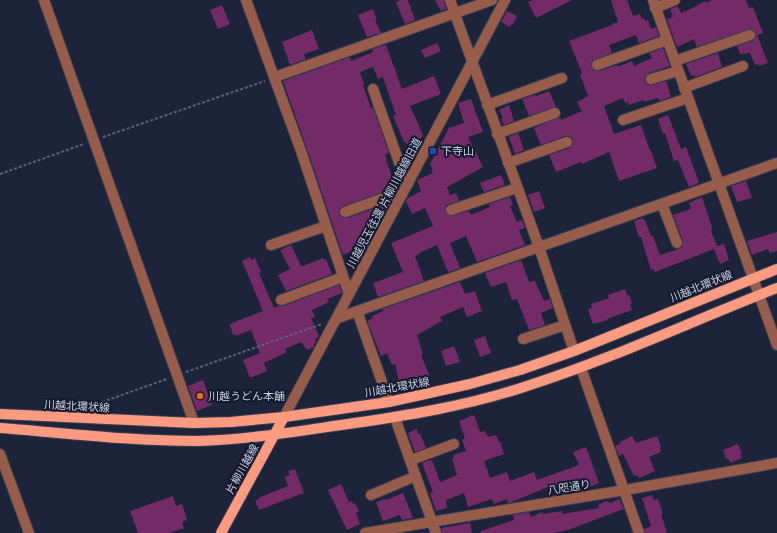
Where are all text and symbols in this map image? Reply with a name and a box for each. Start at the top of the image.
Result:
street label: 川越児玉往還 片柳川越線旧道 [344,135,424,271]
place label: 下寺山 [441,144,474,158]
marker: 下寺山 [428,146,438,156]
street label: 川越北環状線 [668,267,734,305]
street label: 川越北環状線 [363,374,431,400]
place label: 川越うどん本舗 [208,389,285,403]
marker: 川越うどん本舗 [195,391,205,401]
street label: 川越北環状線 [44,397,110,415]
street label: 片柳川越線 [223,442,261,496]
street label: 八咫通り [546,477,592,497]

